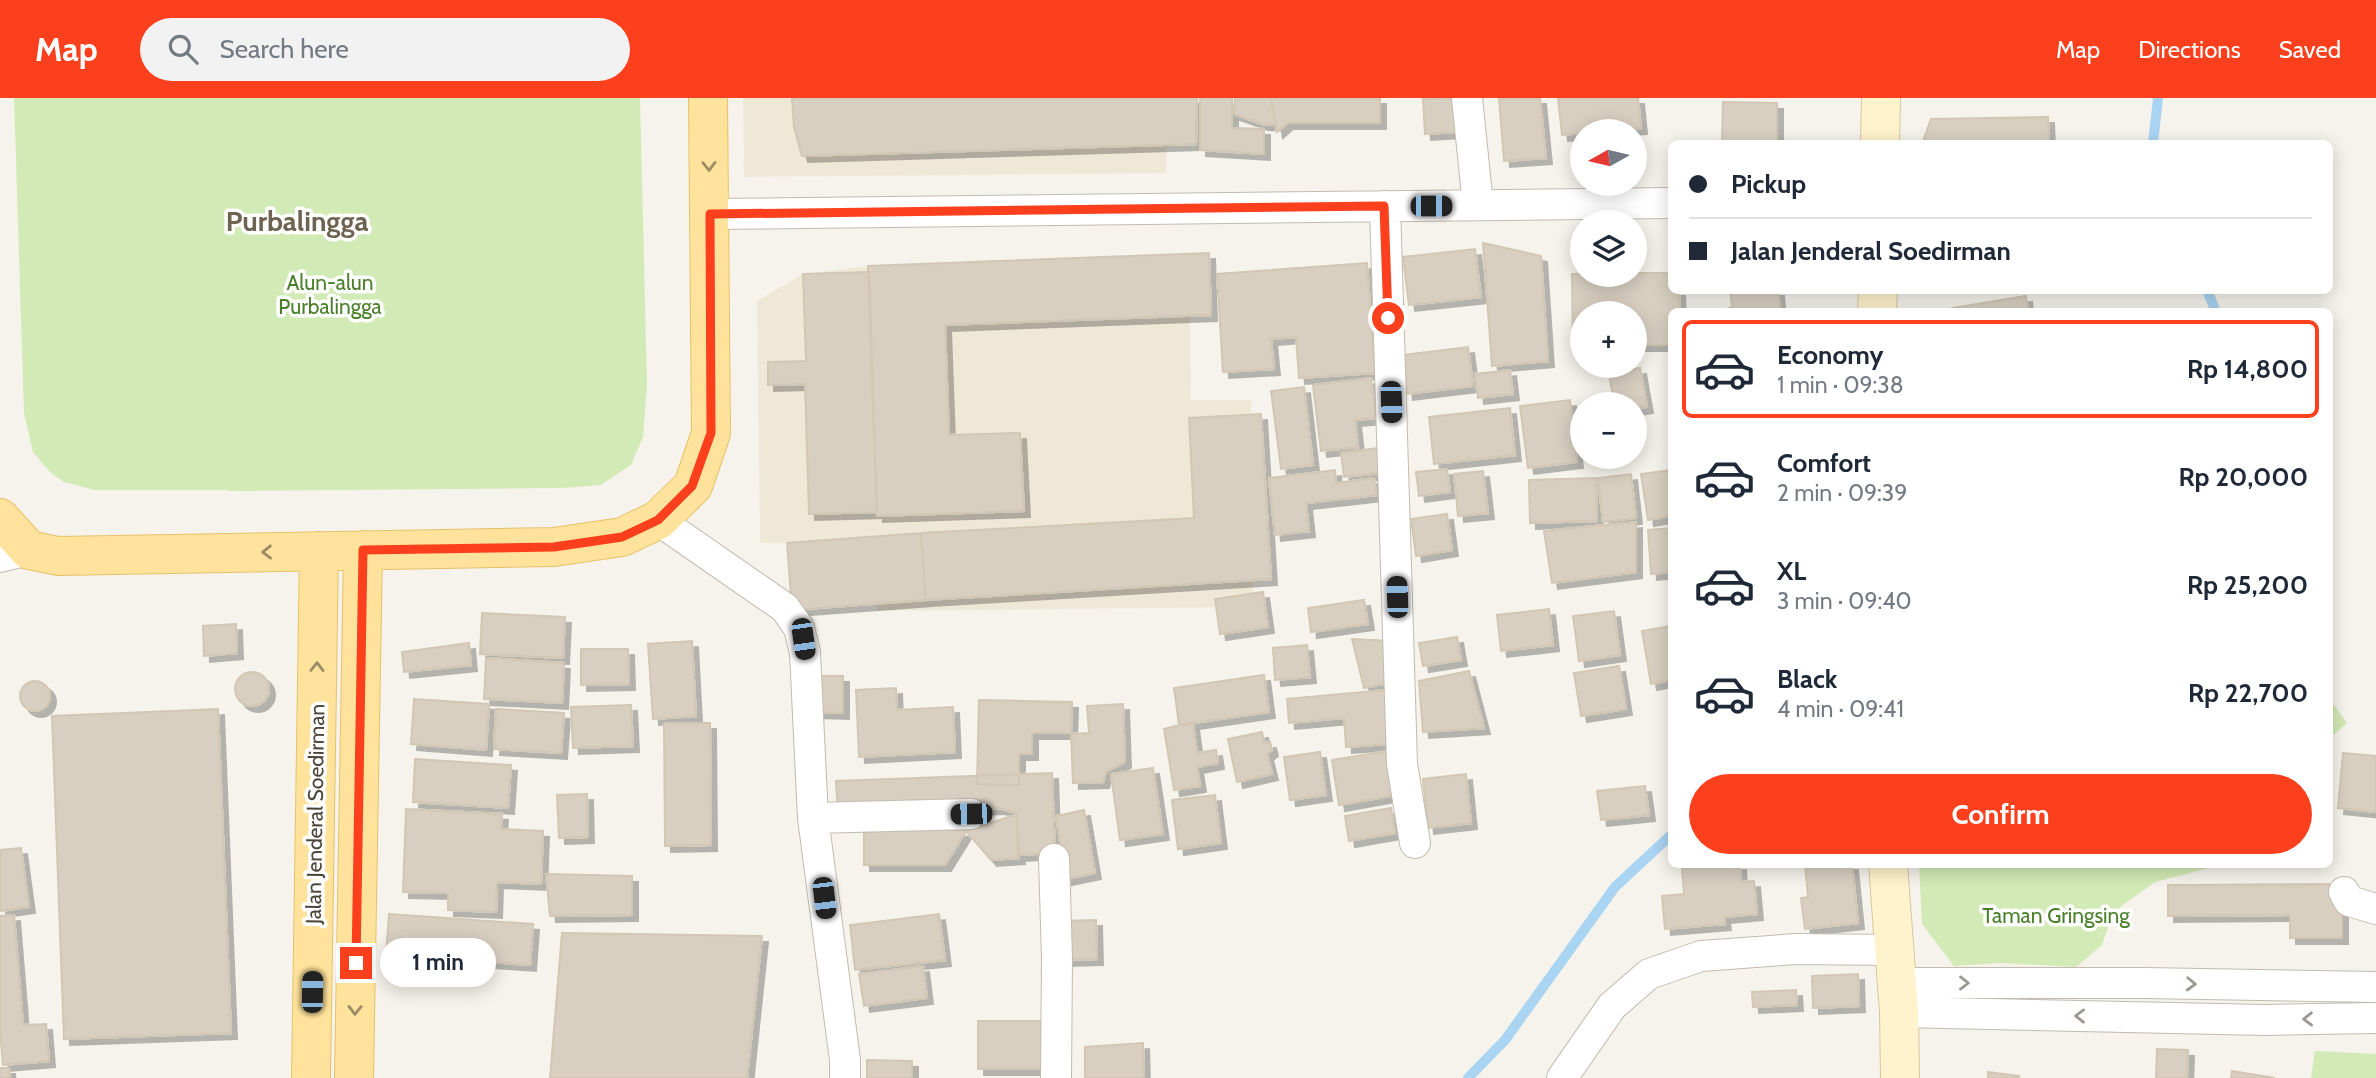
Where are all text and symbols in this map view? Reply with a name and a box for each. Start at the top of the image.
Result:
search box [140,18,630,81]
text: Map [35,29,98,69]
icon: search [164,30,202,68]
text: Search here [220,33,349,65]
text: Map [2056,35,2100,64]
text: Directions [2138,35,2241,64]
text: Saved [2279,35,2341,64]
north arrow [1570,119,1647,196]
map controls [1570,119,1647,469]
one-way arrow [701,161,717,172]
text: Pickup [1731,168,1806,200]
car [1411,196,1453,217]
district label: Purbalingga [226,204,368,238]
button: layers [1570,210,1647,287]
text: Jalan Jenderal Soedirman [1731,235,2011,267]
park label: Alun-alun Purbalingga [278,270,382,319]
button: + [1570,301,1647,378]
route start [1372,302,1404,334]
icon: car [1693,338,1756,401]
text: Economy [1777,339,1883,371]
text: Rp 14,800 [2187,353,2308,385]
text: 1 min · 09:38 [1777,371,1904,399]
car [1380,381,1403,423]
button: − [1570,392,1647,469]
icon: car [1693,446,1756,509]
text: Comfort [1777,447,1871,479]
text: Rp 20,000 [2179,461,2308,493]
text: 2 min · 09:39 [1777,479,1907,507]
one-way arrow [261,544,272,560]
icon: car [1693,554,1756,617]
text: XL [1777,555,1806,587]
text: Rp 25,200 [2187,569,2308,601]
car [1386,576,1409,618]
text: 3 min · 09:40 [1777,587,1912,615]
car [790,617,817,661]
one-way arrow [309,661,325,672]
icon: car [1693,662,1756,725]
text: Black [1777,663,1837,695]
text: Rp 22,700 [2188,677,2308,709]
text: 4 min · 09:41 [1777,695,1904,723]
street label: Jalan Jenderal Soedirman [301,704,329,925]
button: Confirm [1689,774,2312,854]
car [950,803,993,825]
car [812,876,837,920]
park label: Taman Gringsing [1982,903,2130,928]
callout: 1 min [380,938,496,988]
route end [340,947,372,979]
text: 1 min [412,948,464,976]
car [302,971,323,1013]
one-way arrow [1959,975,1970,991]
one-way arrow [2187,976,2197,992]
one-way arrow [348,1005,363,1016]
one-way arrow [2075,1009,2086,1024]
one-way arrow [2302,1011,2313,1027]

